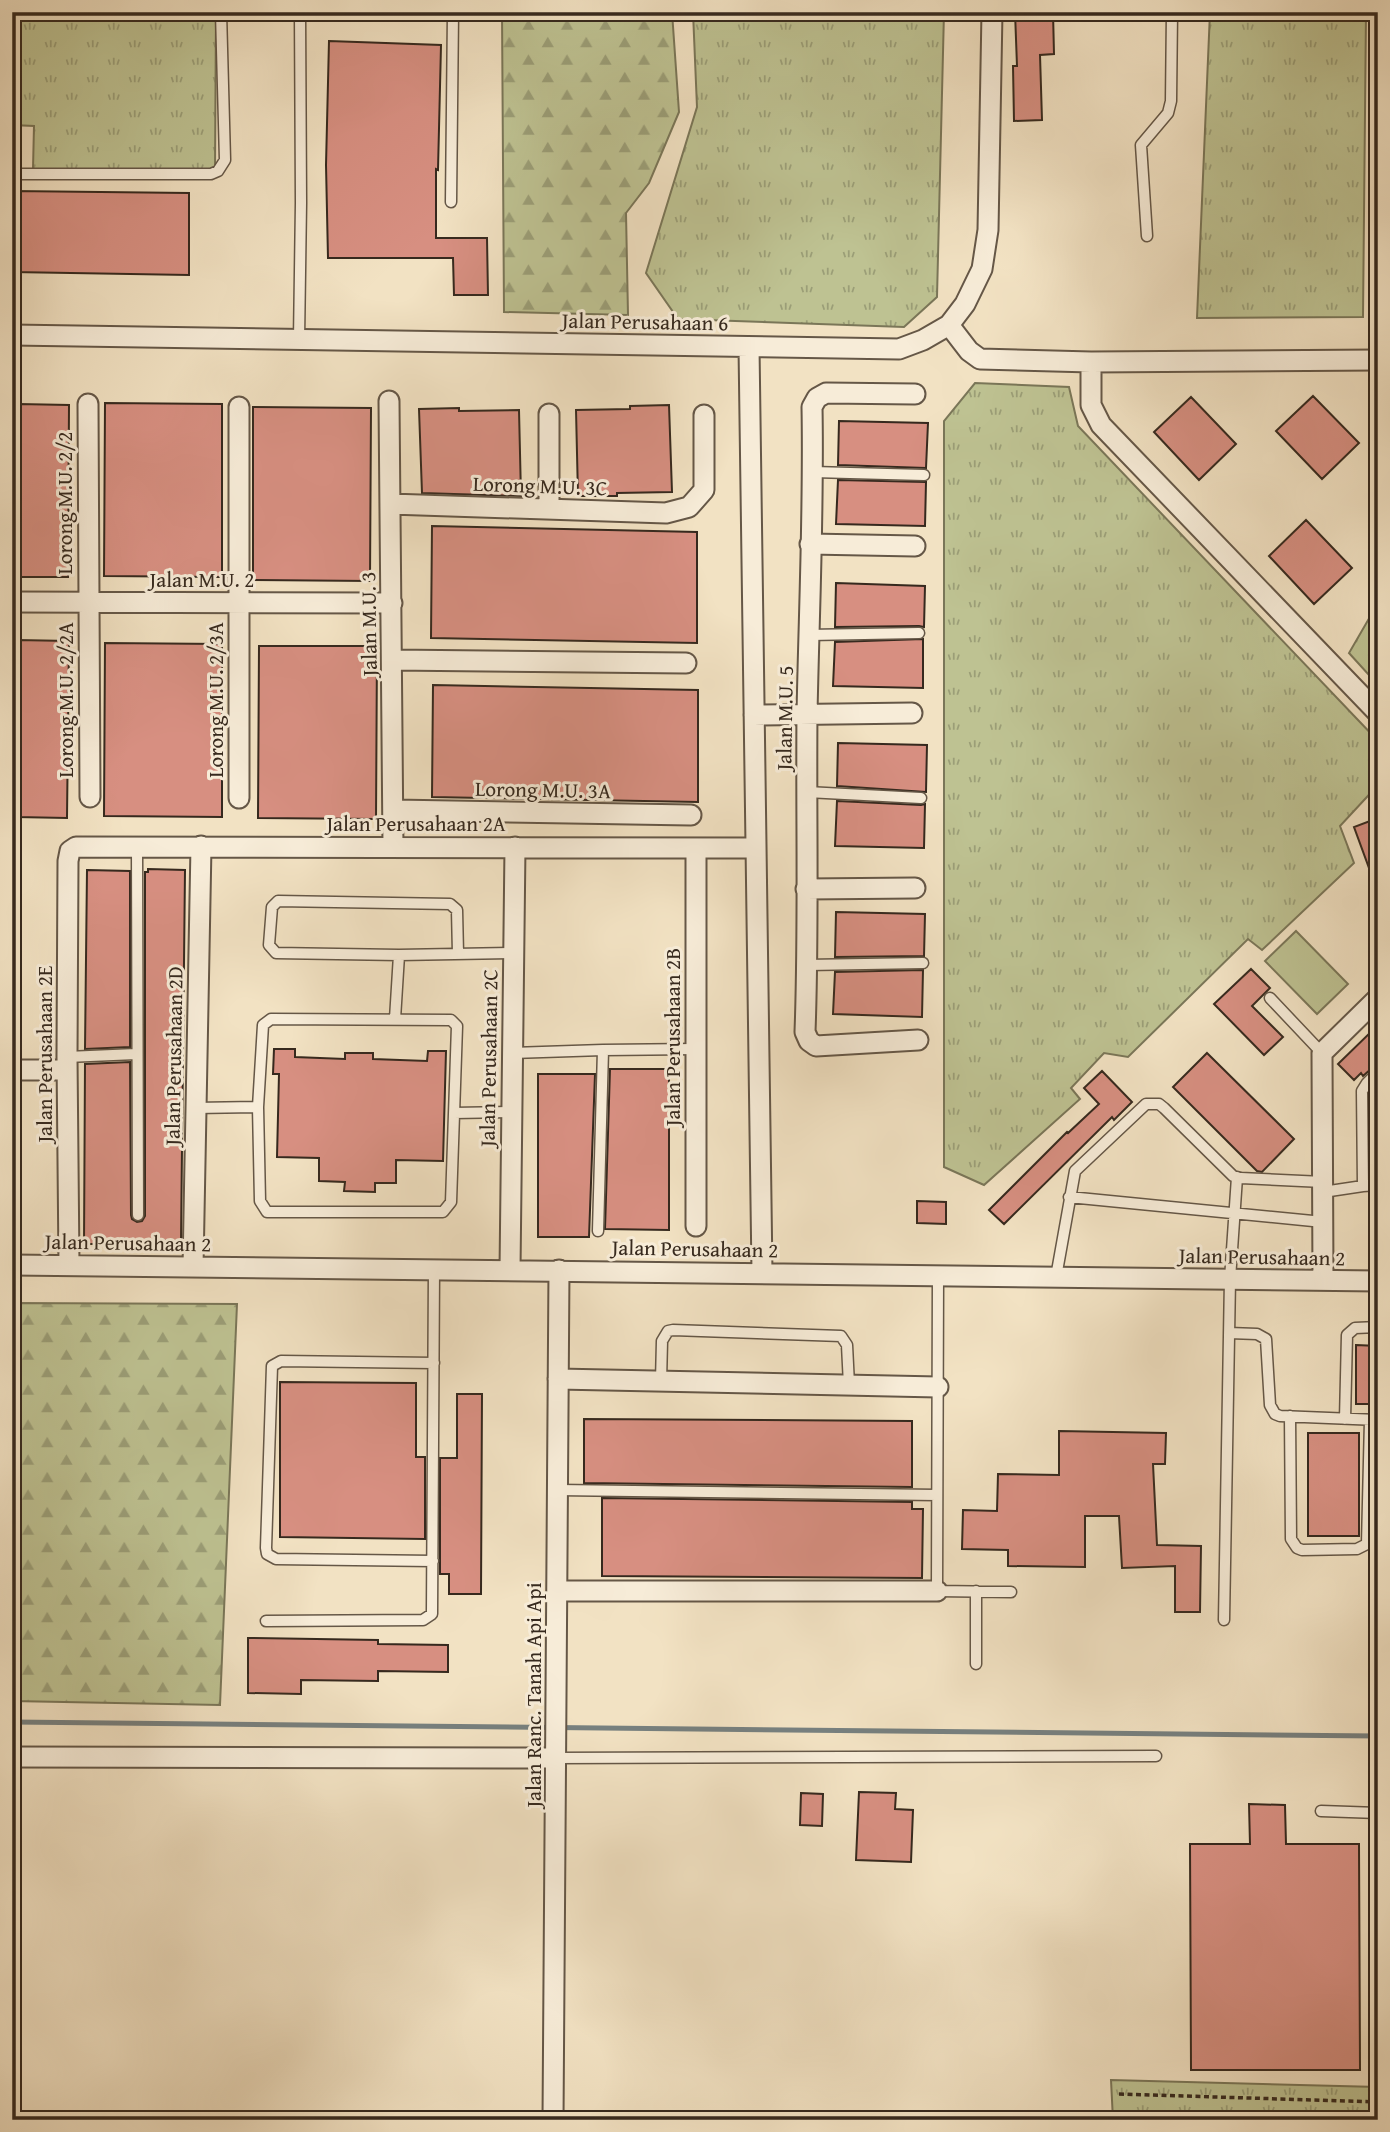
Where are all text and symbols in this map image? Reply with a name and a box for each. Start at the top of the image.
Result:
street label: Jalan Perusahaan 6 [559,304,728,338]
street label: Lorong M.U. 2/2 [49,432,80,574]
street label: Lorong M.U. 3C [472,468,608,503]
street label: Jalan M.U. 2 [147,564,254,595]
street label: Jalan M.U. 3 [352,571,385,680]
street label: Lorong M.U. 2/2A [50,622,81,778]
street label: Lorong M.U. 2/3A [200,622,231,778]
street label: Jalan M.U. 5 [768,665,801,774]
street label: Lorong M.U. 3A [475,773,611,806]
street label: Jalan Perusahaan 2A [323,808,506,839]
street label: Jalan Perusahaan 2B [657,948,688,1129]
street label: Jalan Perusahaan 2E [29,965,60,1146]
street label: Jalan Perusahaan 2D [156,966,191,1149]
street label: Jalan Perusahaan 2C [471,969,506,1150]
street label: Jalan Perusahaan 2 [42,1225,211,1259]
street label: Jalan Perusahaan 2 [609,1231,778,1265]
street label: Jalan Perusahaan 2 [1176,1239,1345,1273]
street label: Jalan Ranc. Tanah Api Api [518,1582,549,1811]

